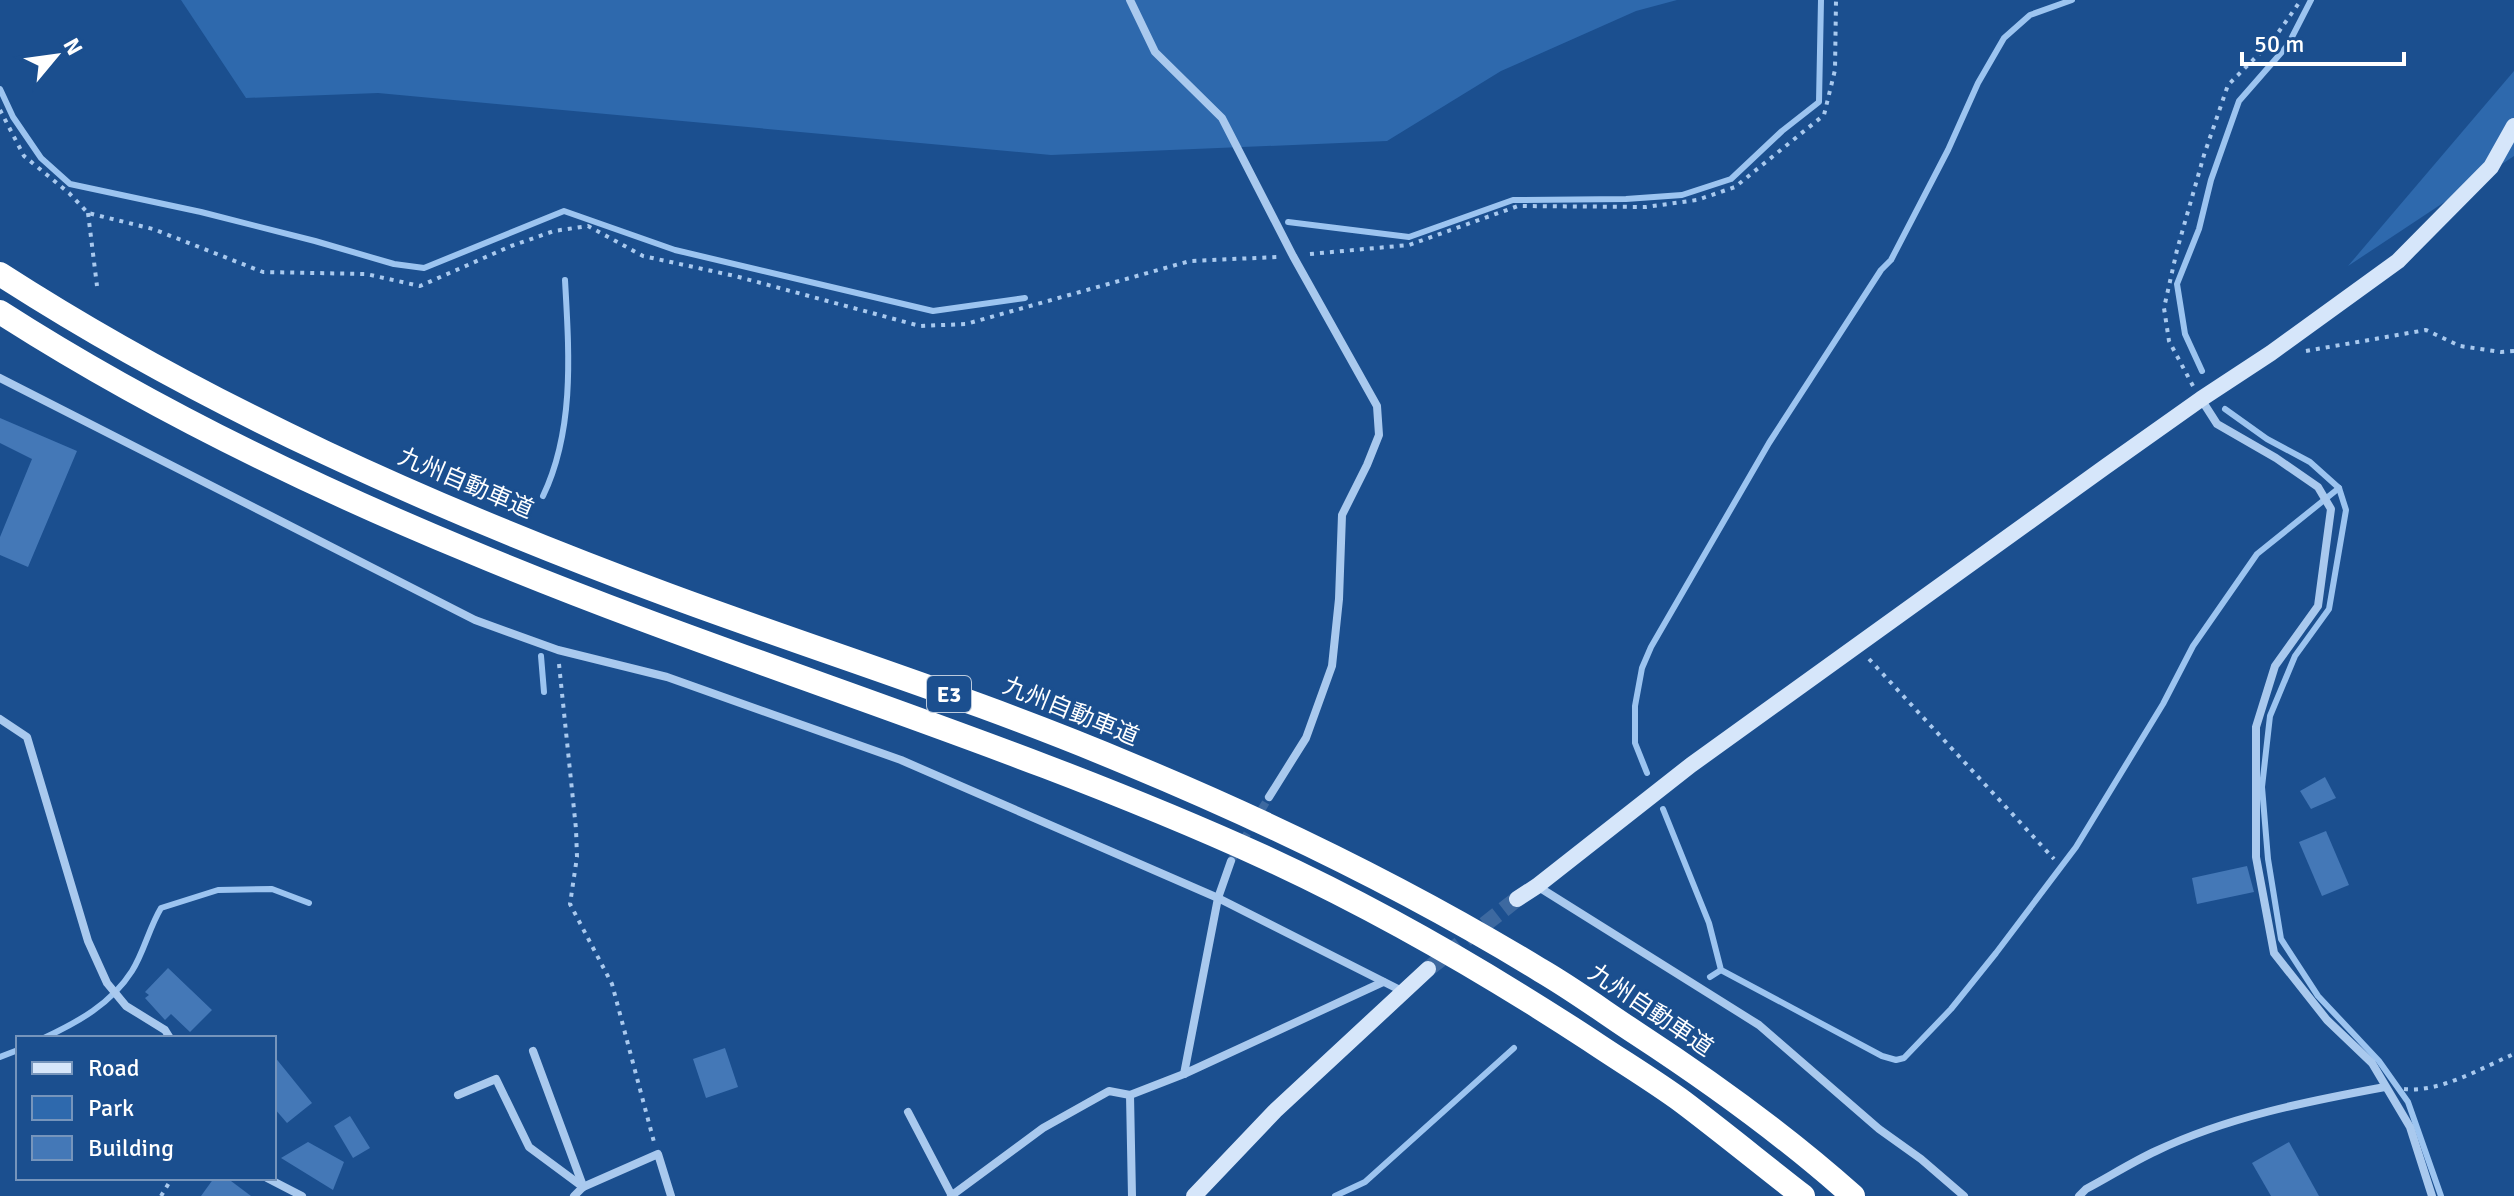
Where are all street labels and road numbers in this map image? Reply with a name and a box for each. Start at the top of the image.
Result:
street label: 九州自動車道 [394,441,538,525]
street label: 九州自動車道 [999,670,1143,752]
road number: E3 [927,676,971,712]
street label: 九州自動車道 [1583,957,1719,1063]

